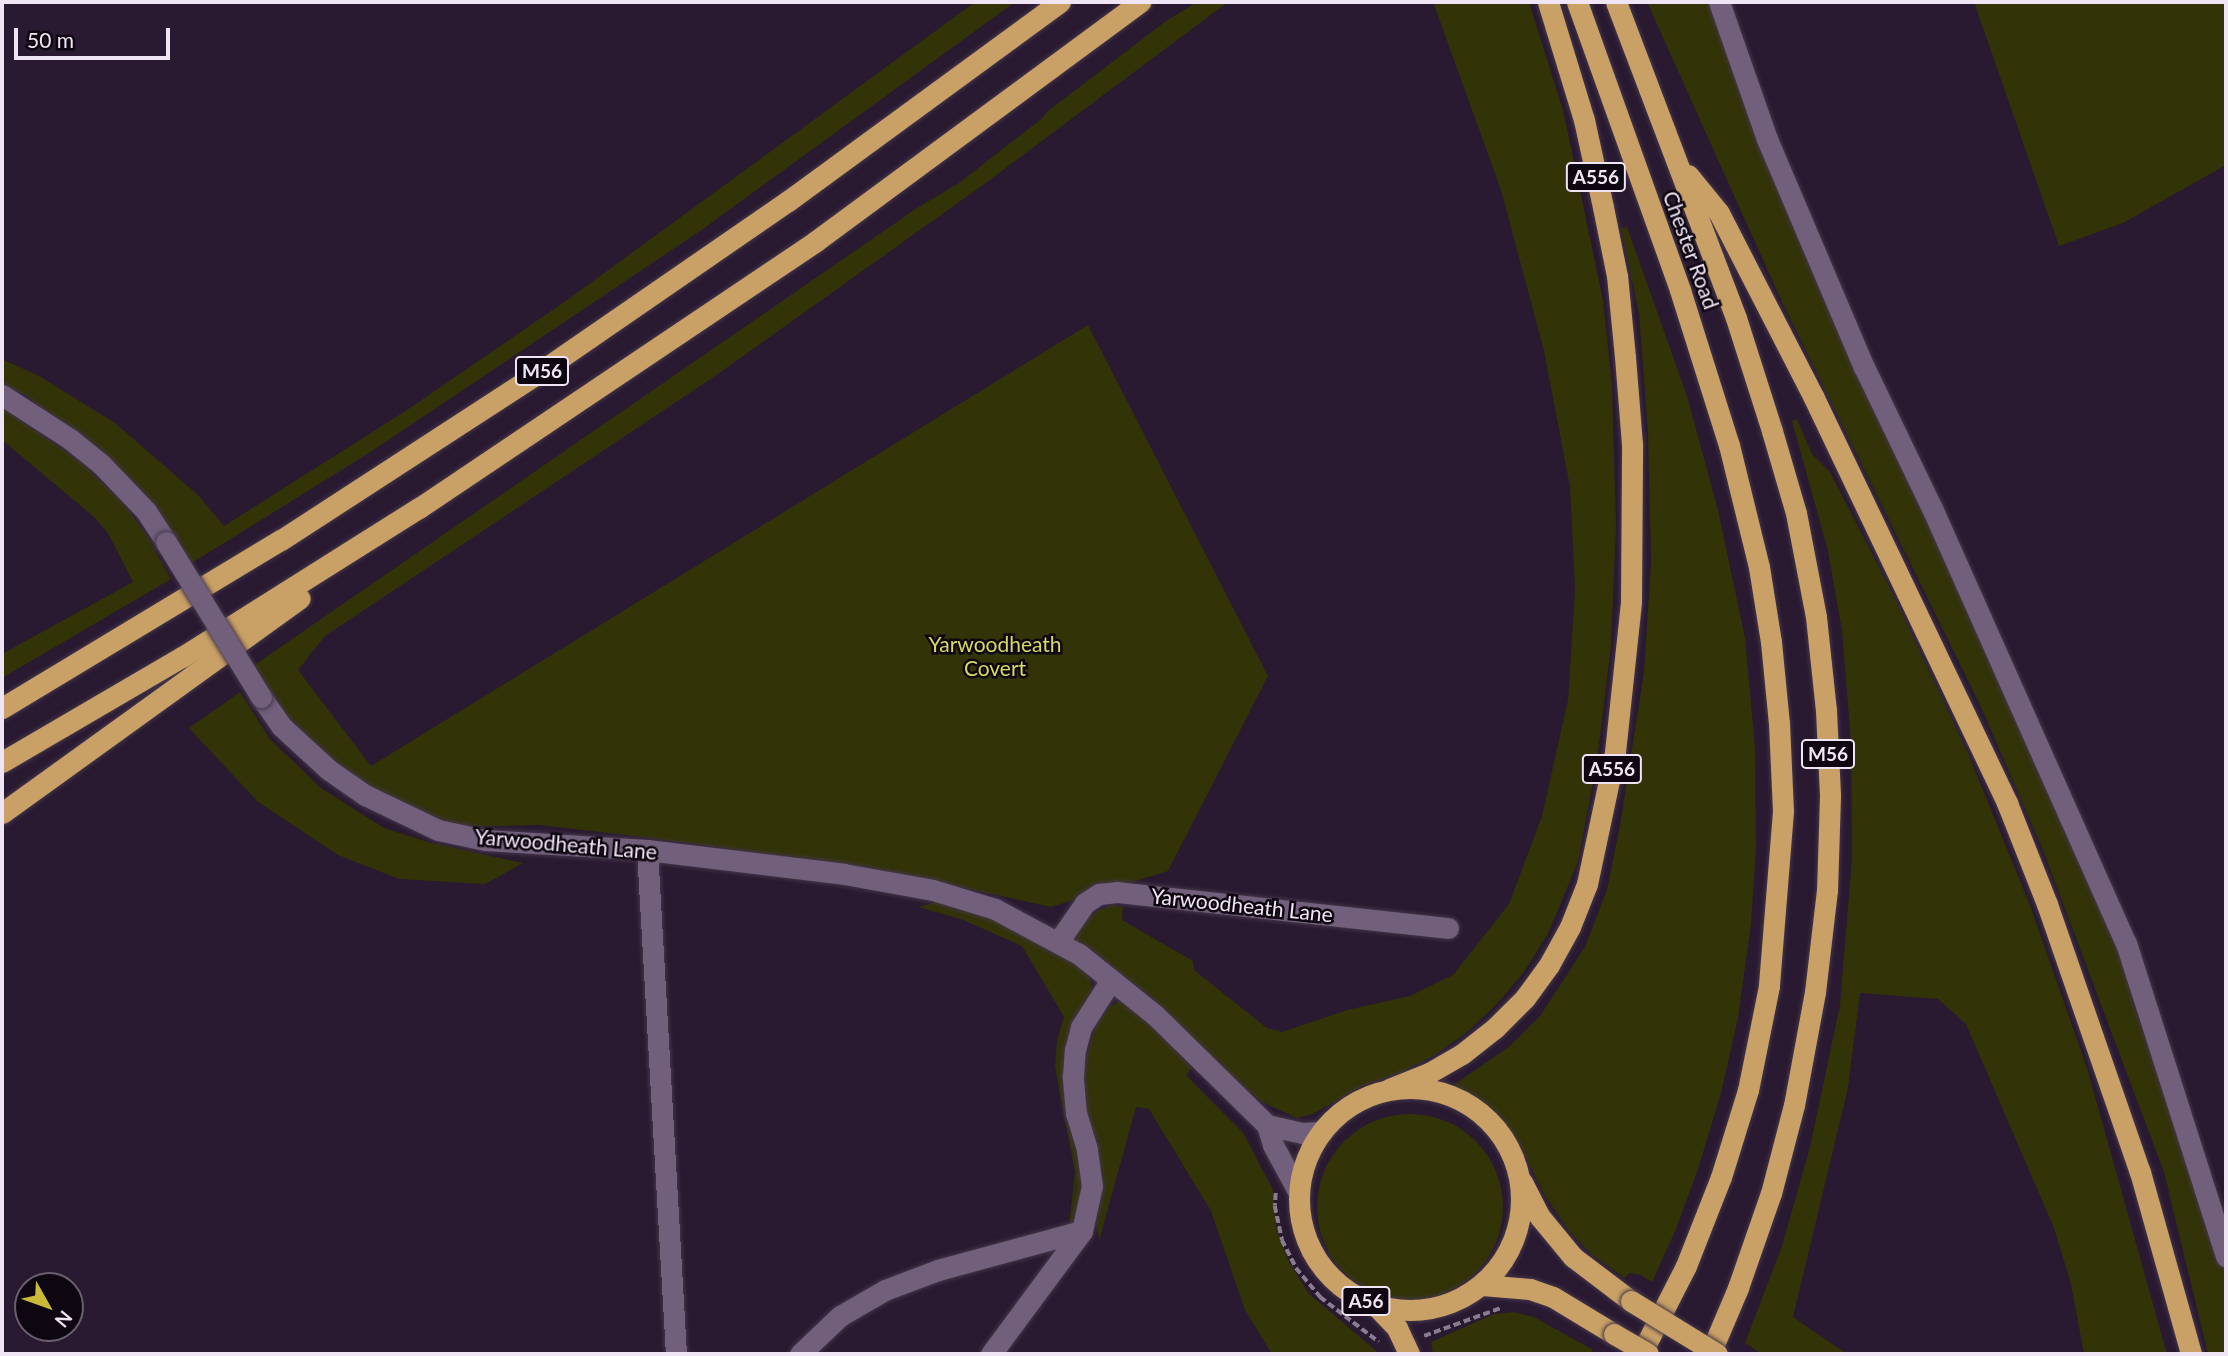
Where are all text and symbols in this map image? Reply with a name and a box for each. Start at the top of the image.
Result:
scale bar [18,14,173,58]
text: 50 m [27,27,74,52]
road number: A556 [1564,162,1628,192]
street label: Chester Road [1658,187,1724,313]
road number: M56 [514,356,570,386]
park label: Yarwoodheath Covert [928,631,1062,681]
road number: M56 [1800,738,1856,769]
road number: A556 [1580,754,1644,784]
street label: Yarwoodheath Lane [474,823,658,865]
street label: Yarwoodheath Lane [1150,883,1334,927]
north arrow [14,1272,84,1342]
road number: A56 [1340,1286,1392,1316]
text: N [50,1307,77,1333]

